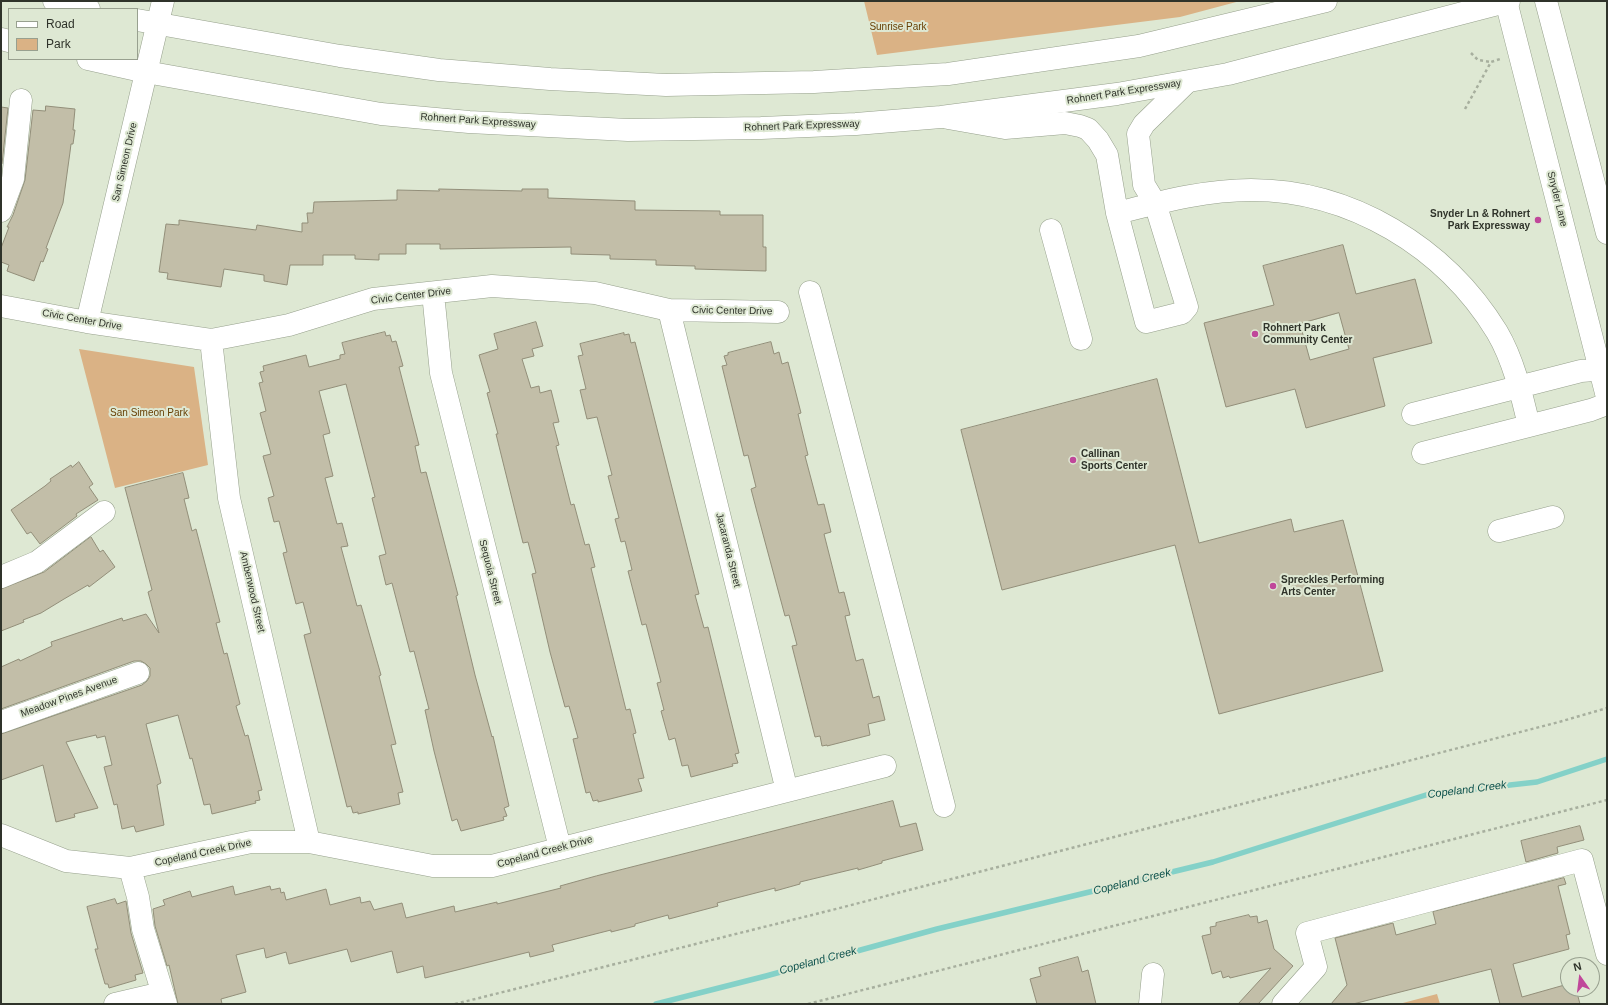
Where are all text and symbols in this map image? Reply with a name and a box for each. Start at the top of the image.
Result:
legend [8,8,138,60]
text: Road [46,17,75,31]
park label: Sunrise Park [869,21,927,33]
text: Park [46,37,71,51]
street label: Rohnert Park Expressway [1066,77,1182,107]
street label: Rohnert Park Expressway [420,111,536,131]
street label: Rohnert Park Expressway [744,118,860,134]
street label: San Simeon Drive [110,121,140,203]
street label: Snyder Lane [1544,170,1570,228]
place label: Snyder Ln & Rohnert Park Expressway [1430,208,1530,232]
marker: Snyder Ln & Rohnert Park Expressway [1533,215,1543,225]
street label: Civic Center Drive [370,285,452,307]
street label: Civic Center Drive [692,304,772,318]
street label: Civic Center Drive [41,307,123,333]
place label: Rohnert Park Community Center [1263,322,1352,346]
marker: Rohnert Park Community Center [1250,329,1260,339]
park label: San Simeon Park [110,407,188,419]
place label: Callinan Sports Center [1081,448,1147,472]
marker: Callinan Sports Center [1068,455,1078,465]
street label: Jacaranda Street [713,512,743,588]
street label: Sequoia Street [476,538,504,606]
street label: Amberwood Street [237,550,267,634]
place label: Spreckles Performing Arts Center [1281,574,1384,598]
marker: Spreckles Performing Arts Center [1268,581,1278,591]
street label: Meadow Pines Avenue [19,674,119,720]
water label: Copeland Creek [1427,779,1507,801]
street label: Copeland Creek Drive [496,833,594,871]
street label: Copeland Creek Drive [154,837,252,869]
water label: Copeland Creek [1092,866,1172,898]
water label: Copeland Creek [778,944,858,978]
north arrow [1560,957,1600,997]
text: N [1572,960,1583,973]

